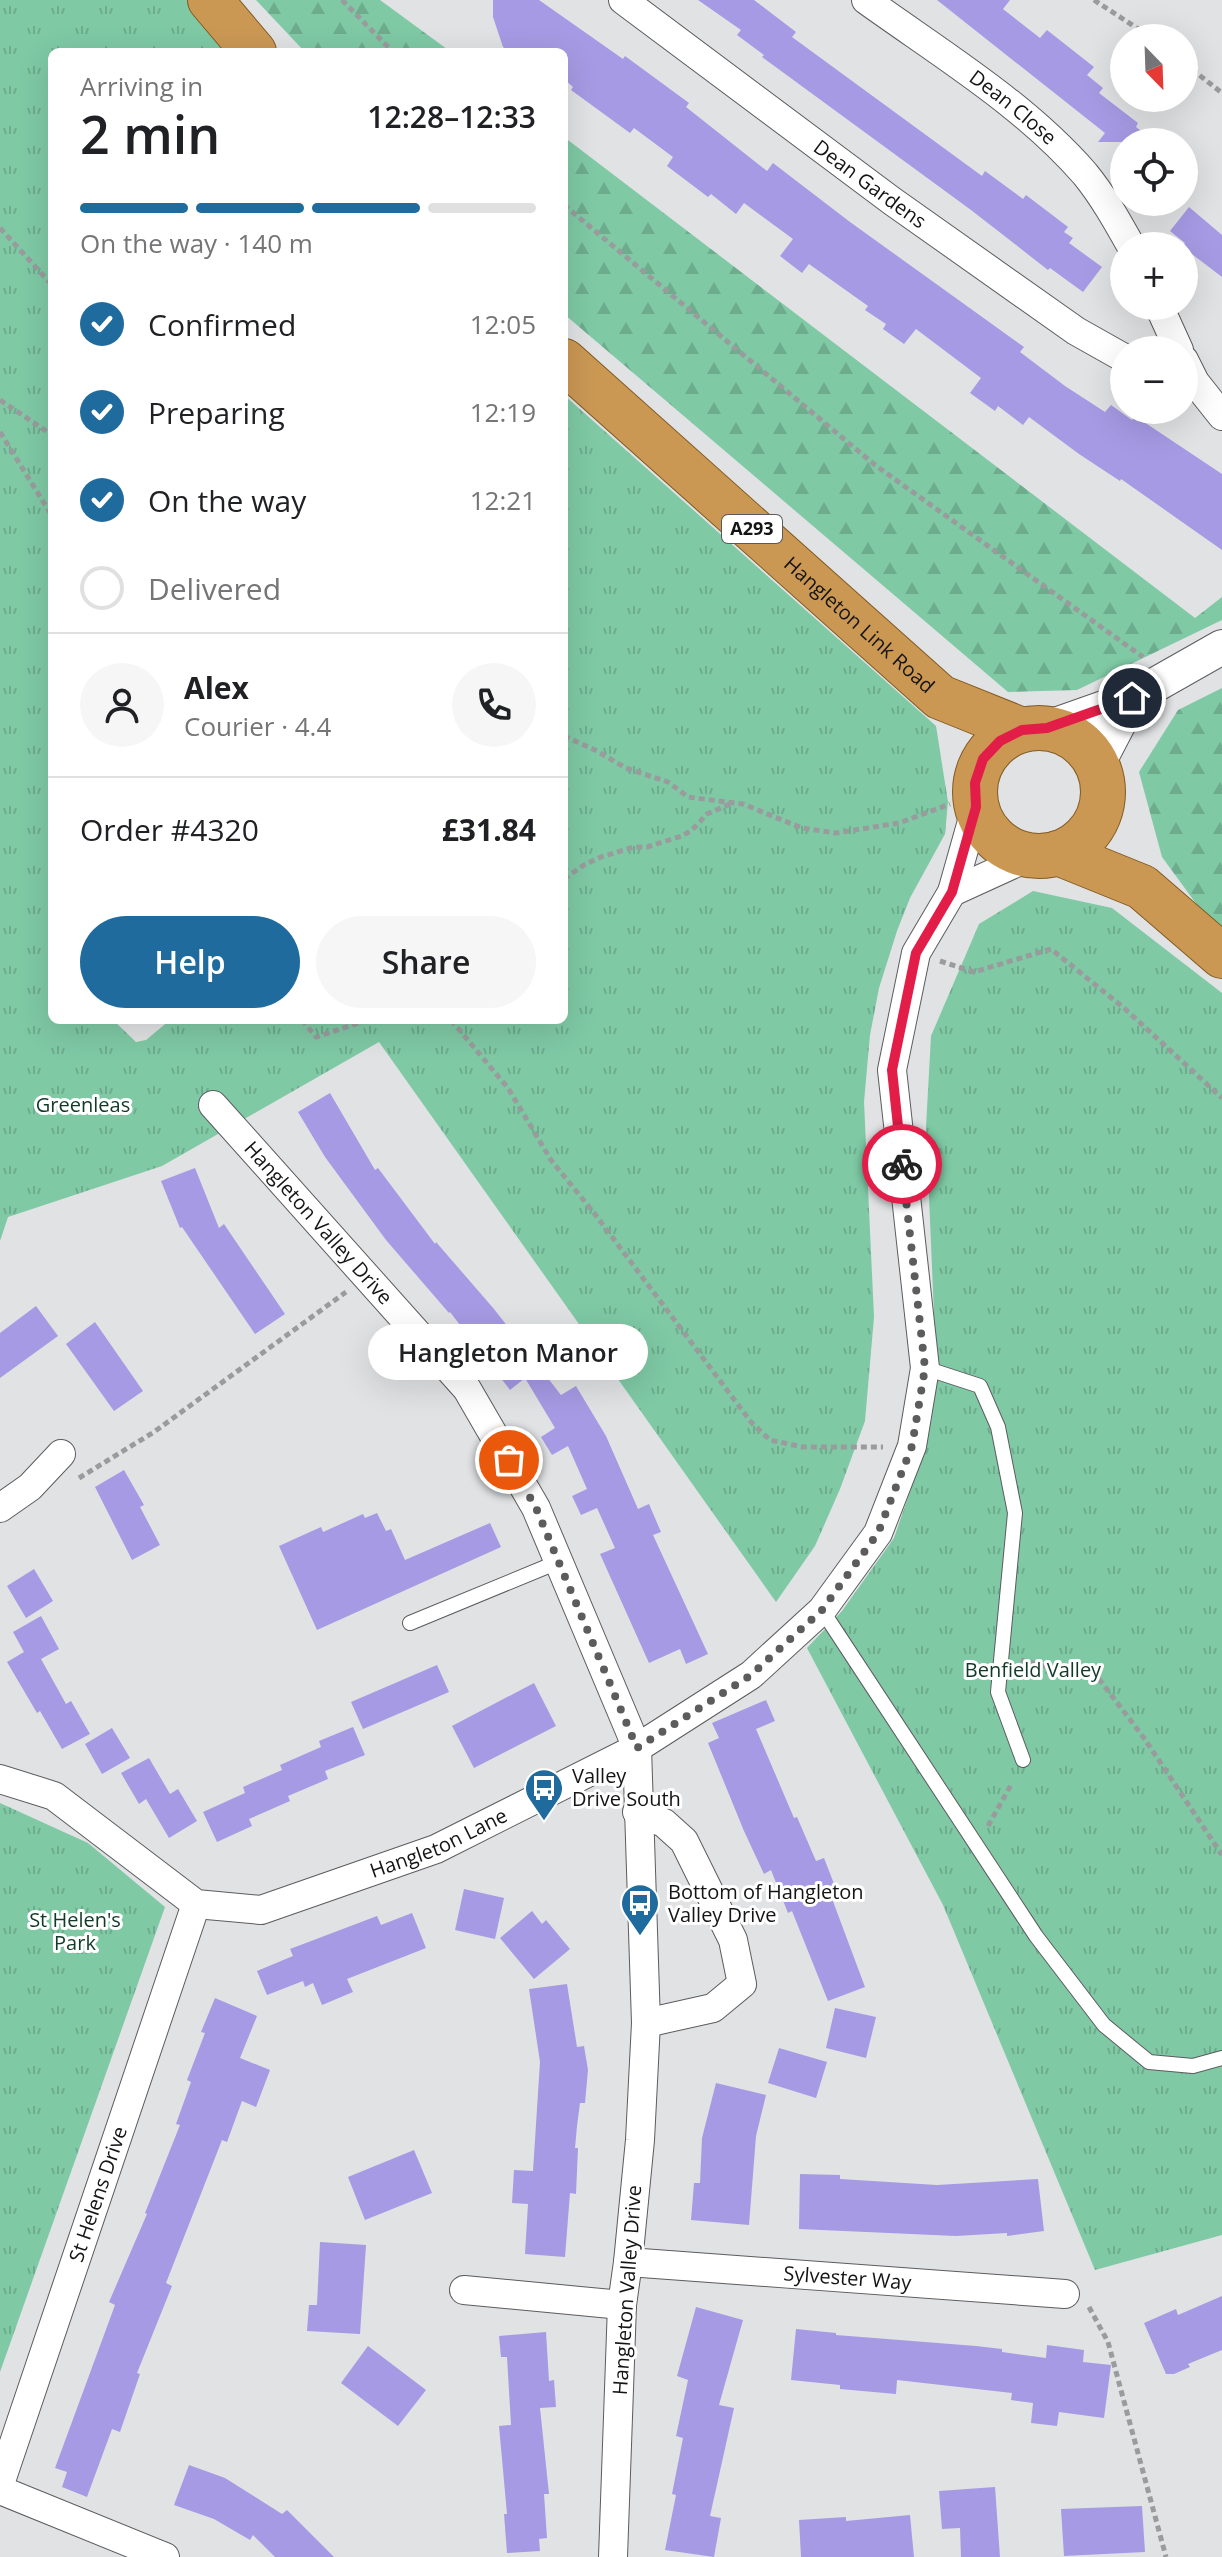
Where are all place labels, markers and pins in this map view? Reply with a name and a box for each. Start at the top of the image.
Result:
pin [1098,664,1166,732]
callout: Hangleton Manor [369,1324,649,1380]
pin [475,1426,543,1494]
place label: Valley Drive South [572,1762,681,1812]
bus stop icon: Valley Drive South [523,1767,565,1822]
place label: Bottom of Hangleton Valley Drive [668,1878,864,1928]
bus stop icon: Bottom of Hangleton Valley Drive [619,1882,661,1937]

